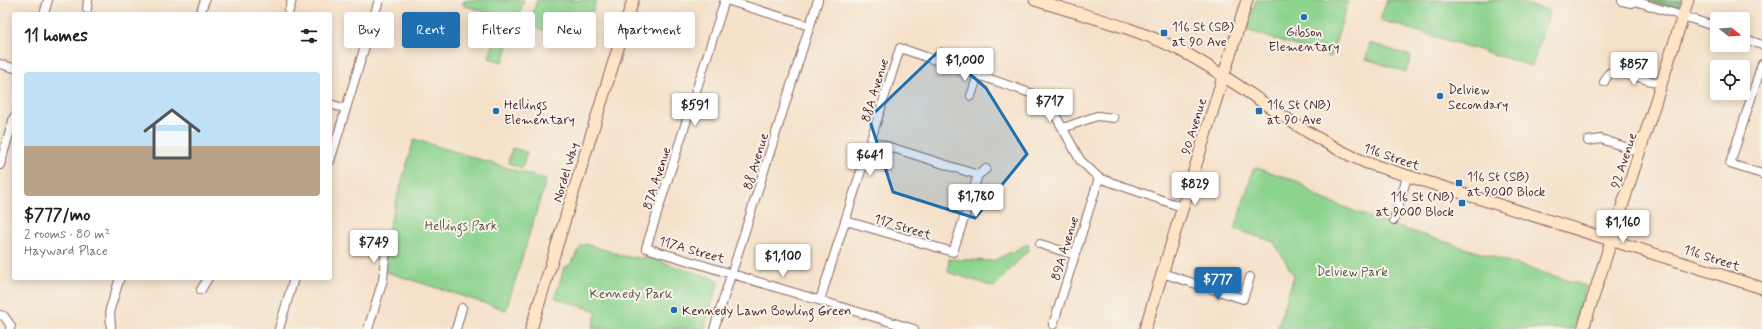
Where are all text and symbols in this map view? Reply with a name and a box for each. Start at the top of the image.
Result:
chip: Buy [344,12,394,48]
chip: Rent [402,12,460,48]
chip: Filters [468,12,535,48]
chip: New [543,12,596,48]
chip: Apartment [604,12,695,48]
marker: Gibson Elementary [1299,12,1309,22]
north arrow [1710,12,1750,52]
map controls [1710,12,1750,100]
place label: 116 St (SB) at 90 Ave [1172,19,1234,51]
place label: Gibson Elementary [1269,24,1339,56]
text: 11 homes [24,25,88,47]
icon: filters [298,25,320,47]
marker: 116 St (SB) at 90 Ave [1159,28,1169,38]
pin: $1,000 [932,48,998,82]
text: $1,000 [946,52,984,69]
pin: $857 [1610,52,1658,86]
street label: 88A Avenue [858,56,893,124]
text: $857 [1619,56,1649,73]
button: locate [1710,60,1750,100]
place label: Delview Secondary [1448,82,1508,114]
pin: $717 [1026,89,1074,123]
marker: Delview Secondary [1435,91,1445,101]
pin: $591 [671,93,719,127]
text: $717 [1036,93,1064,110]
street label: 90 Avenue [1178,96,1211,157]
place label: Hellings Elementary [504,97,575,129]
text: $591 [681,97,709,114]
place label: 116 St (NB) at 90 Ave [1267,97,1331,129]
icon: home [136,98,208,170]
marker: Hellings Elementary [491,106,501,116]
marker: 116 St (NB) at 90 Ave [1254,106,1264,116]
street label: 92 Avenue [1607,130,1641,190]
street label: 88 Avenue [740,131,773,192]
street label: Nordel Way [549,140,584,205]
street label: 116 Street [1361,140,1422,175]
pin: $641 [846,143,894,177]
street label: 87A Avenue [639,145,676,212]
text: $641 [856,147,884,164]
place label: 116 St (SB) at 9000 Block [1467,169,1546,201]
pin: $829 [1171,172,1219,206]
text: $829 [1181,176,1209,193]
marker: 116 St (SB) at 9000 Block [1454,178,1464,188]
pin: $1,780 [943,184,1009,218]
text: $1,780 [957,188,995,205]
place label: 116 St (NB) at 9000 Block [1376,189,1454,221]
marker: 116 St (NB) at 9000 Block [1457,198,1467,208]
text: $777/mo [24,204,91,226]
pin: $1,160 [1590,210,1656,244]
street label: 117 Street [872,211,934,244]
street label: 89A Avenue [1048,214,1083,283]
text: $1,160 [1605,214,1641,231]
park label: Hellings Park [425,218,498,237]
text: 2 rooms · 80 m² [24,226,110,243]
pin: $749 [350,230,398,264]
street label: 117A Street [657,233,727,268]
text: $749 [359,234,389,251]
street label: 116 Street [1681,241,1742,276]
text: Hayward Place [24,243,108,260]
pin: $1,100 [750,244,816,278]
text: $1,100 [765,248,801,265]
park label: Delview Park [1316,264,1388,281]
pin: $777 [1194,267,1242,301]
text: $777 [1203,271,1233,288]
park label: Kennedy Park [590,286,673,303]
place label: Kennedy Lawn Bowling Green [682,303,851,322]
marker: Kennedy Lawn Bowling Green [669,305,679,315]

